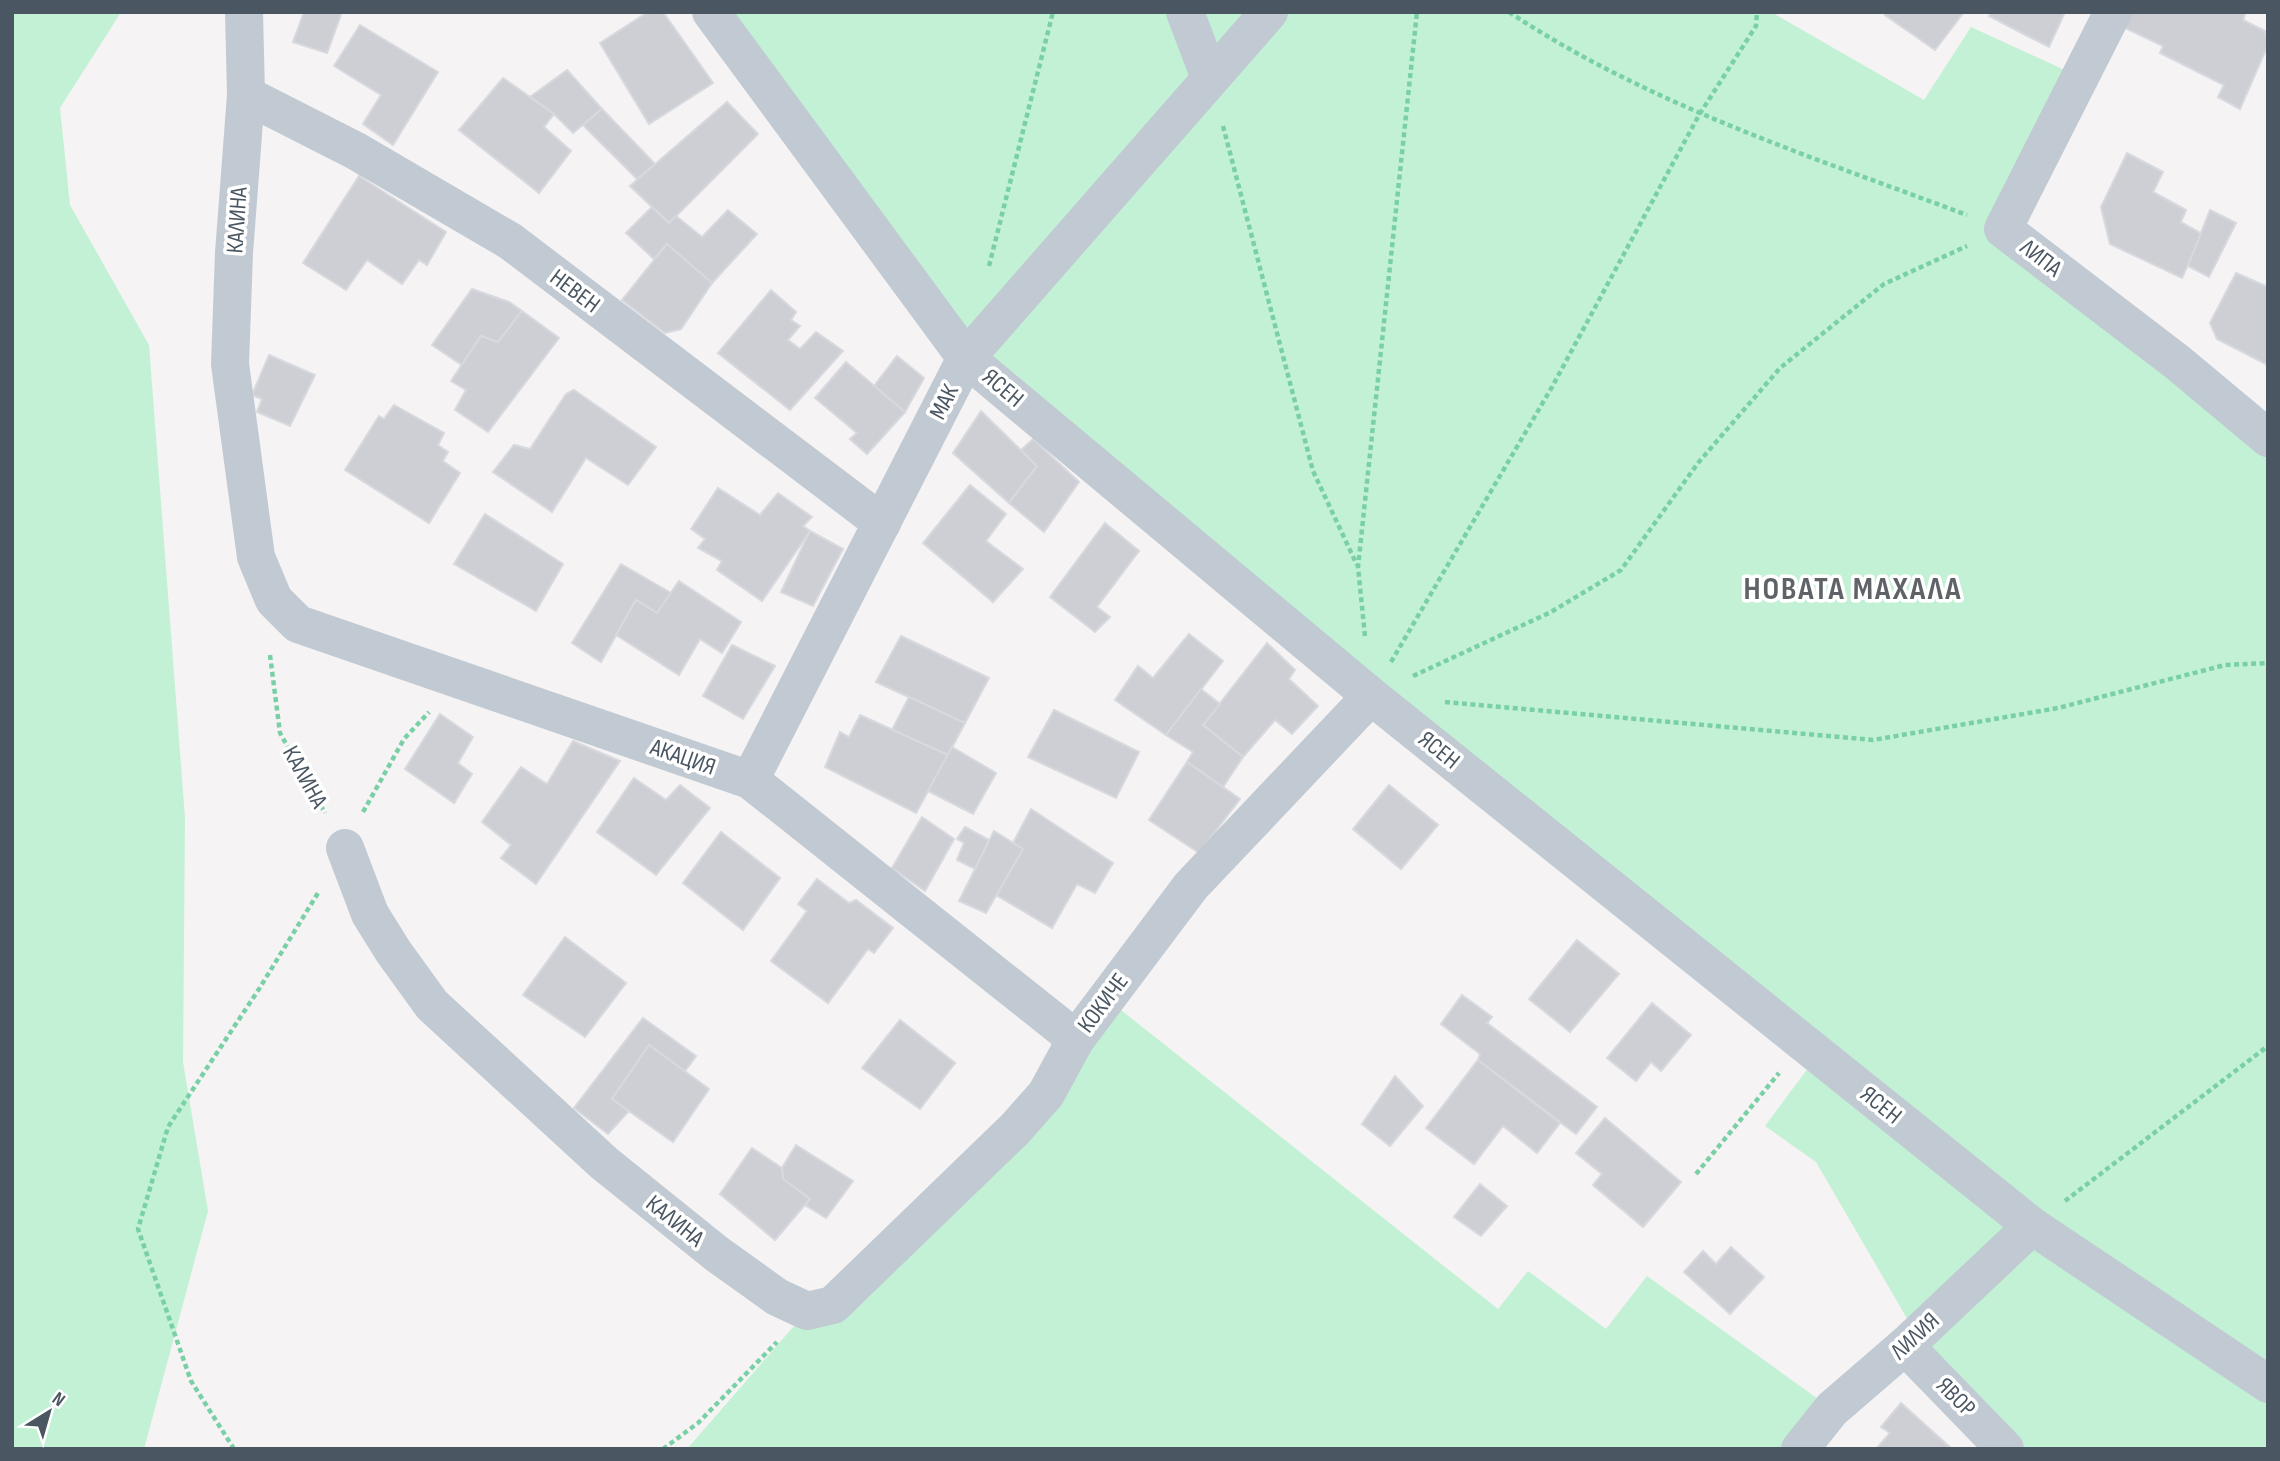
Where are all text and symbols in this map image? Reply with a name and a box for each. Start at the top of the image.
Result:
street label: КАЛИНА [220,185,254,254]
street label: ЛИПА [2014,232,2068,284]
street label: НЕВЕН [544,263,606,319]
street label: ЯСЕН [977,362,1029,414]
street label: МАК [923,379,965,424]
district label: НОВАТА МАХАЛА [1743,570,1963,609]
street label: ЯСЕН [1412,725,1466,775]
street label: АКАЦИЯ [646,732,719,782]
street label: КАЛИНА [276,741,334,814]
street label: КОКИЧЕ [1071,968,1135,1038]
street label: ЯСЕН [1854,1080,1908,1130]
street label: КАЛИНА [640,1189,711,1254]
street label: ЛИЛИЯ [1884,1306,1945,1366]
street label: ЯВОР [1930,1371,1982,1423]
north arrow [14,1377,84,1447]
text: N [47,1387,69,1412]

